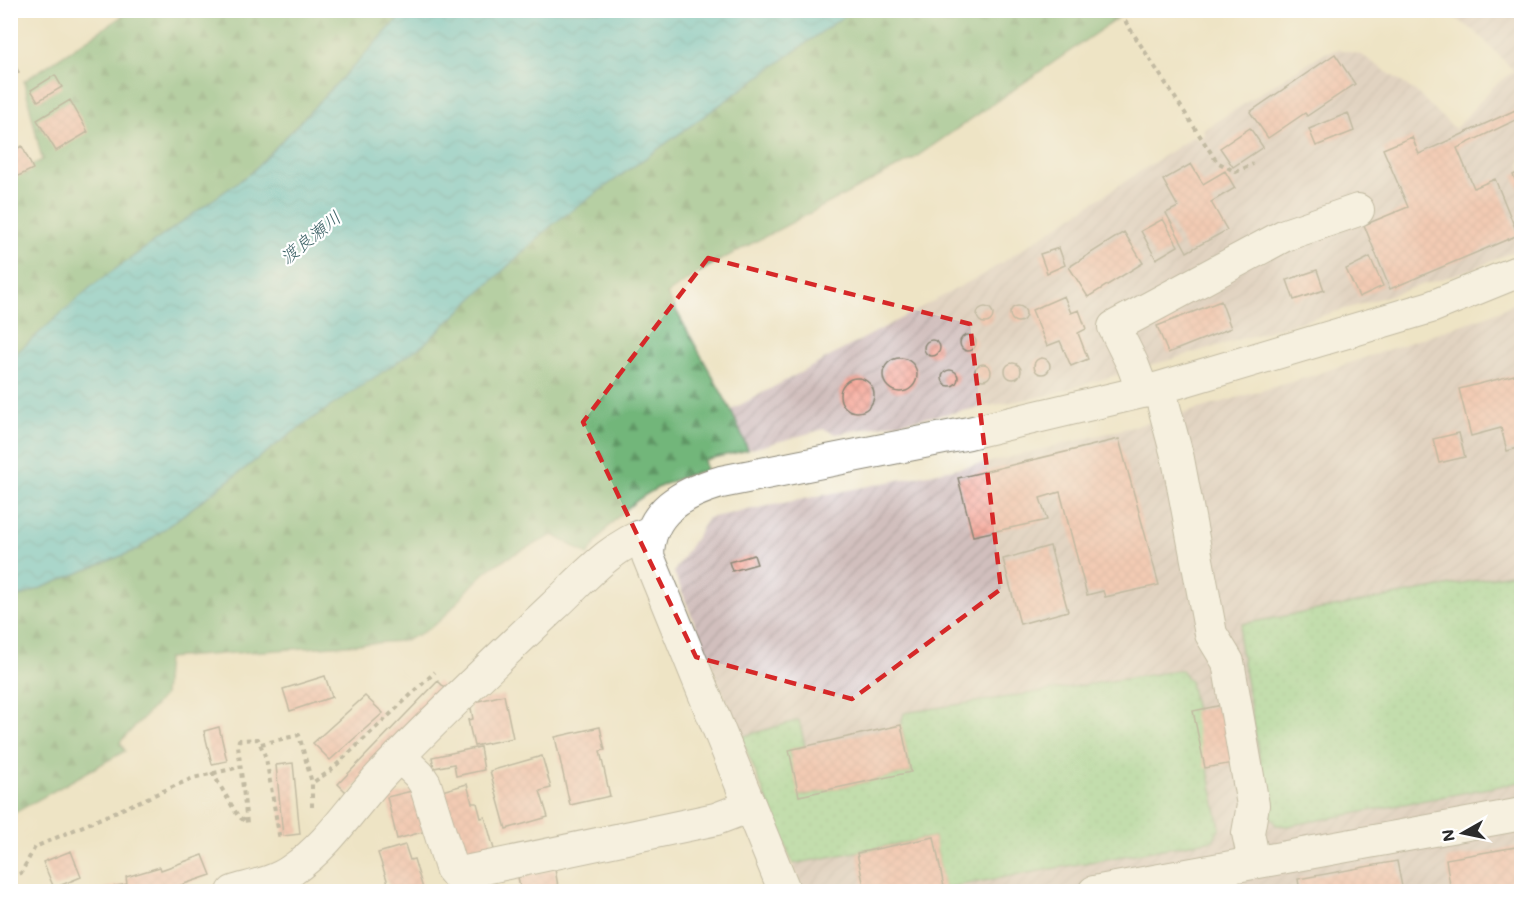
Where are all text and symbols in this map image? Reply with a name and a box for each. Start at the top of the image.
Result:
water label: 渡良瀬川 [274,205,346,269]
north arrow [1433,803,1493,863]
text: N [1436,828,1459,843]

